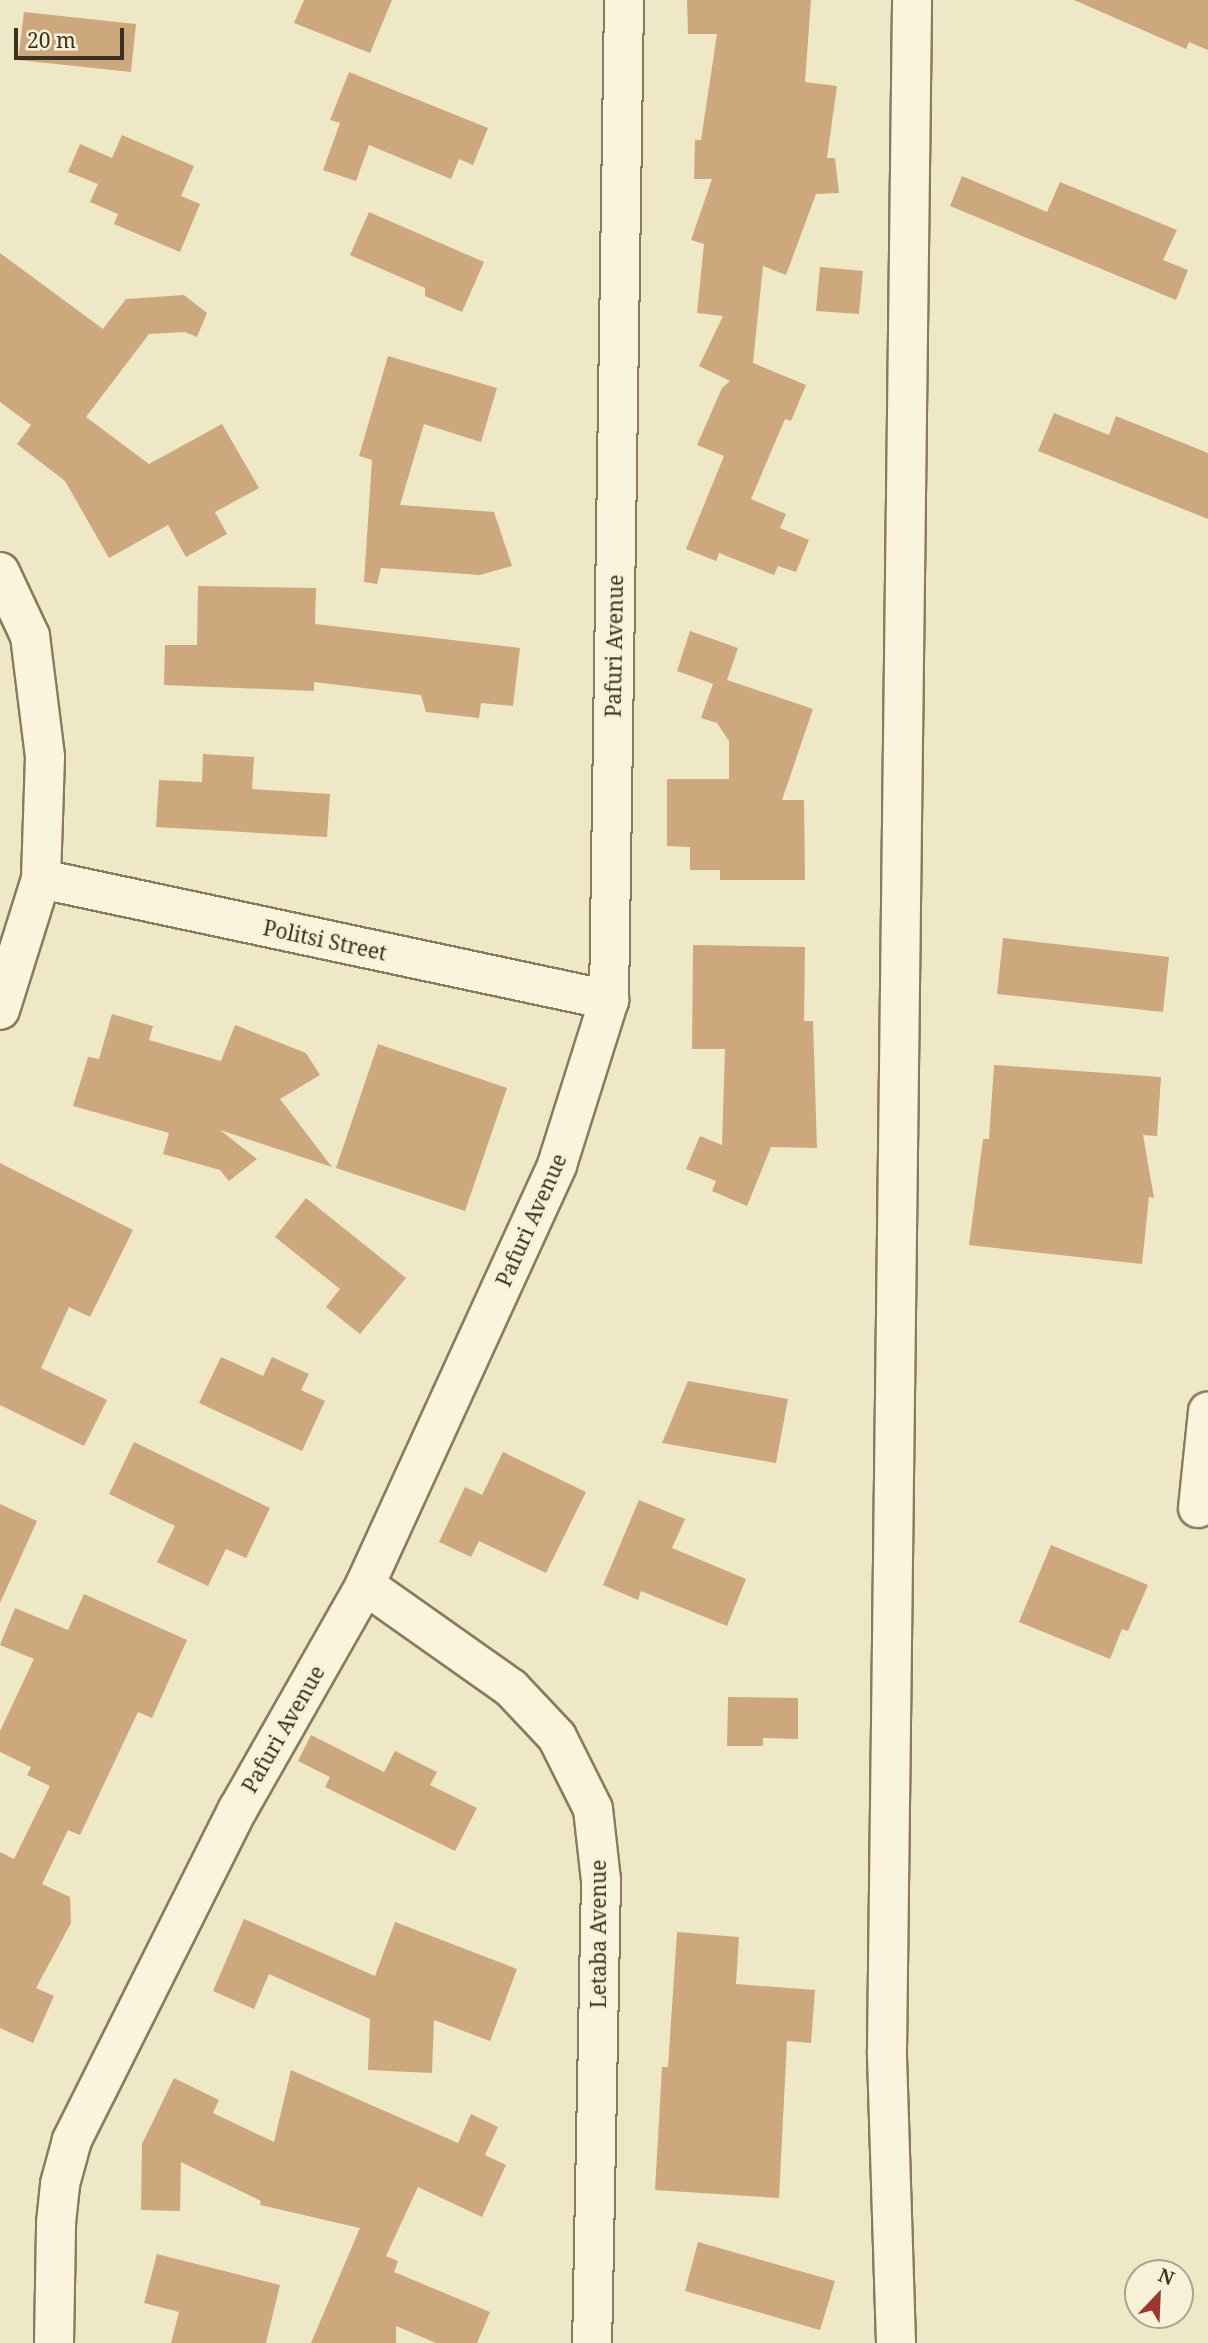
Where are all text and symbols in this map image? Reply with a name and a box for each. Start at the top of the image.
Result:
scale bar [18,14,128,58]
text: 20 m [27,26,76,54]
street label: Pafuri Avenue [600,574,628,718]
street label: Politsi Street [261,915,389,965]
street label: Pafuri Avenue [490,1150,572,1290]
street label: Pafuri Avenue [236,1661,330,1797]
street label: Letaba Avenue [585,1860,611,2008]
north arrow [1124,2259,1194,2329]
text: N [1154,2262,1178,2291]

